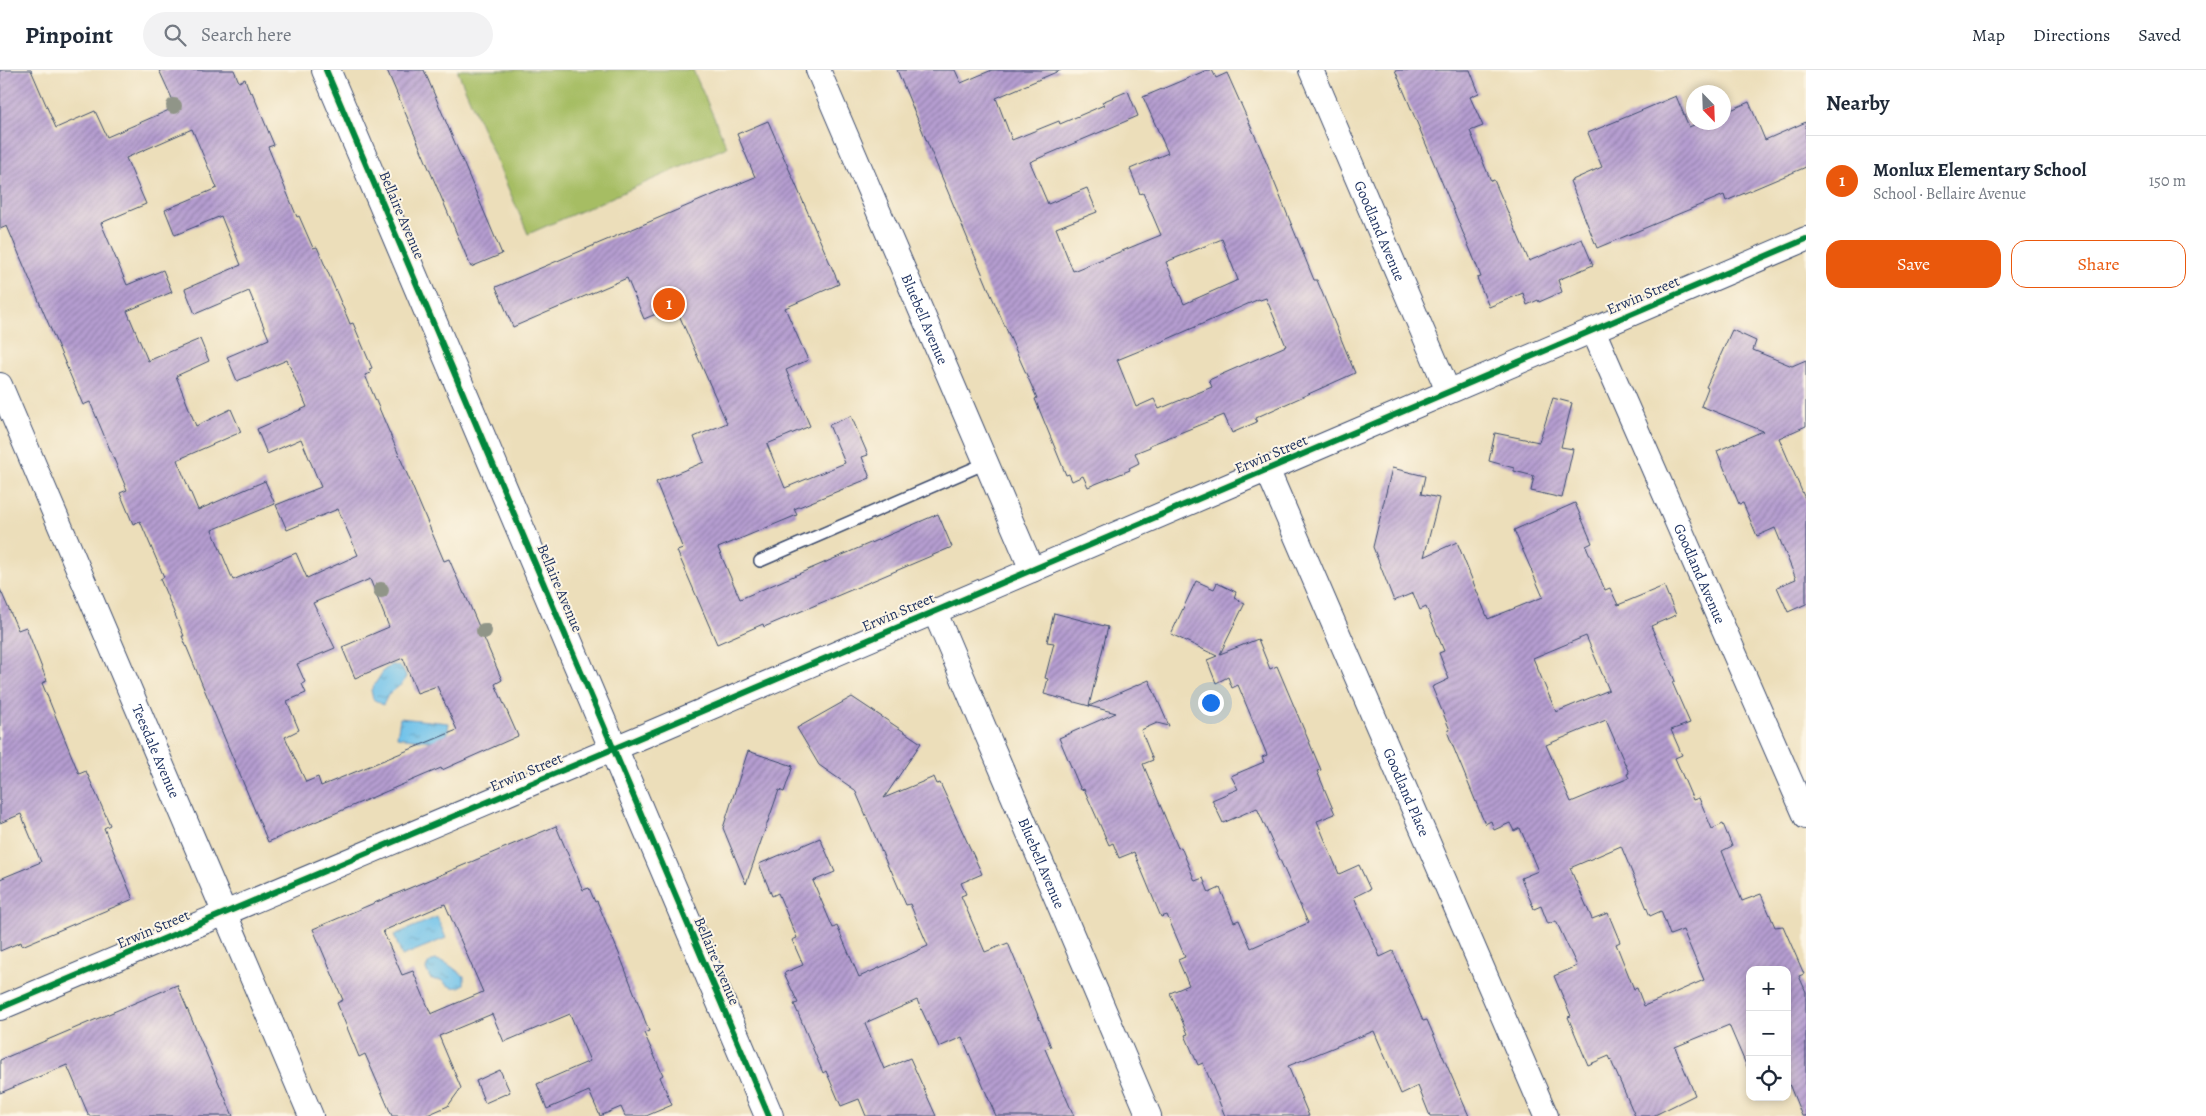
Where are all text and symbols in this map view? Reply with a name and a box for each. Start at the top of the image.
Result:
search box [143,12,493,57]
text: Pinpoint [25,19,113,51]
icon: search [161,21,189,49]
text: Search here [201,22,291,48]
text: Map [1972,23,2005,47]
text: Directions [2033,23,2110,47]
text: Saved [2138,23,2181,47]
north arrow [1686,85,1731,130]
text: Nearby [1826,89,1889,117]
text: Monlux Elementary School [1873,157,2086,183]
street label: Bellaire Avenue [374,168,430,262]
text: 1 [1839,170,1845,192]
text: 150 m [2149,170,2186,192]
street label: Goodland Avenue [1349,178,1410,285]
text: School · Bellaire Avenue [1873,183,2026,205]
button: Save [1826,240,2001,288]
button: Share [2011,240,2186,288]
street label: Bluebell Avenue [896,271,953,368]
street label: Erwin Street [1604,271,1683,319]
pin: 1 [653,285,685,323]
street label: Erwin Street [1232,430,1311,478]
street label: Goodland Avenue [1669,520,1730,627]
street label: Bellaire Avenue [532,541,588,635]
street label: Erwin Street [859,588,938,636]
your location [1198,690,1224,716]
street label: Teesdale Avenue [127,701,185,801]
street label: Goodland Place [1378,745,1434,840]
street label: Erwin Street [487,748,566,796]
street label: Bluebell Avenue [1013,815,1070,912]
street label: Erwin Street [114,905,193,953]
street label: Bellaire Avenue [689,914,745,1008]
map controls [1746,966,1791,1101]
button: + [1746,966,1791,1011]
button: − [1746,1011,1791,1056]
button: locate [1746,1056,1791,1101]

